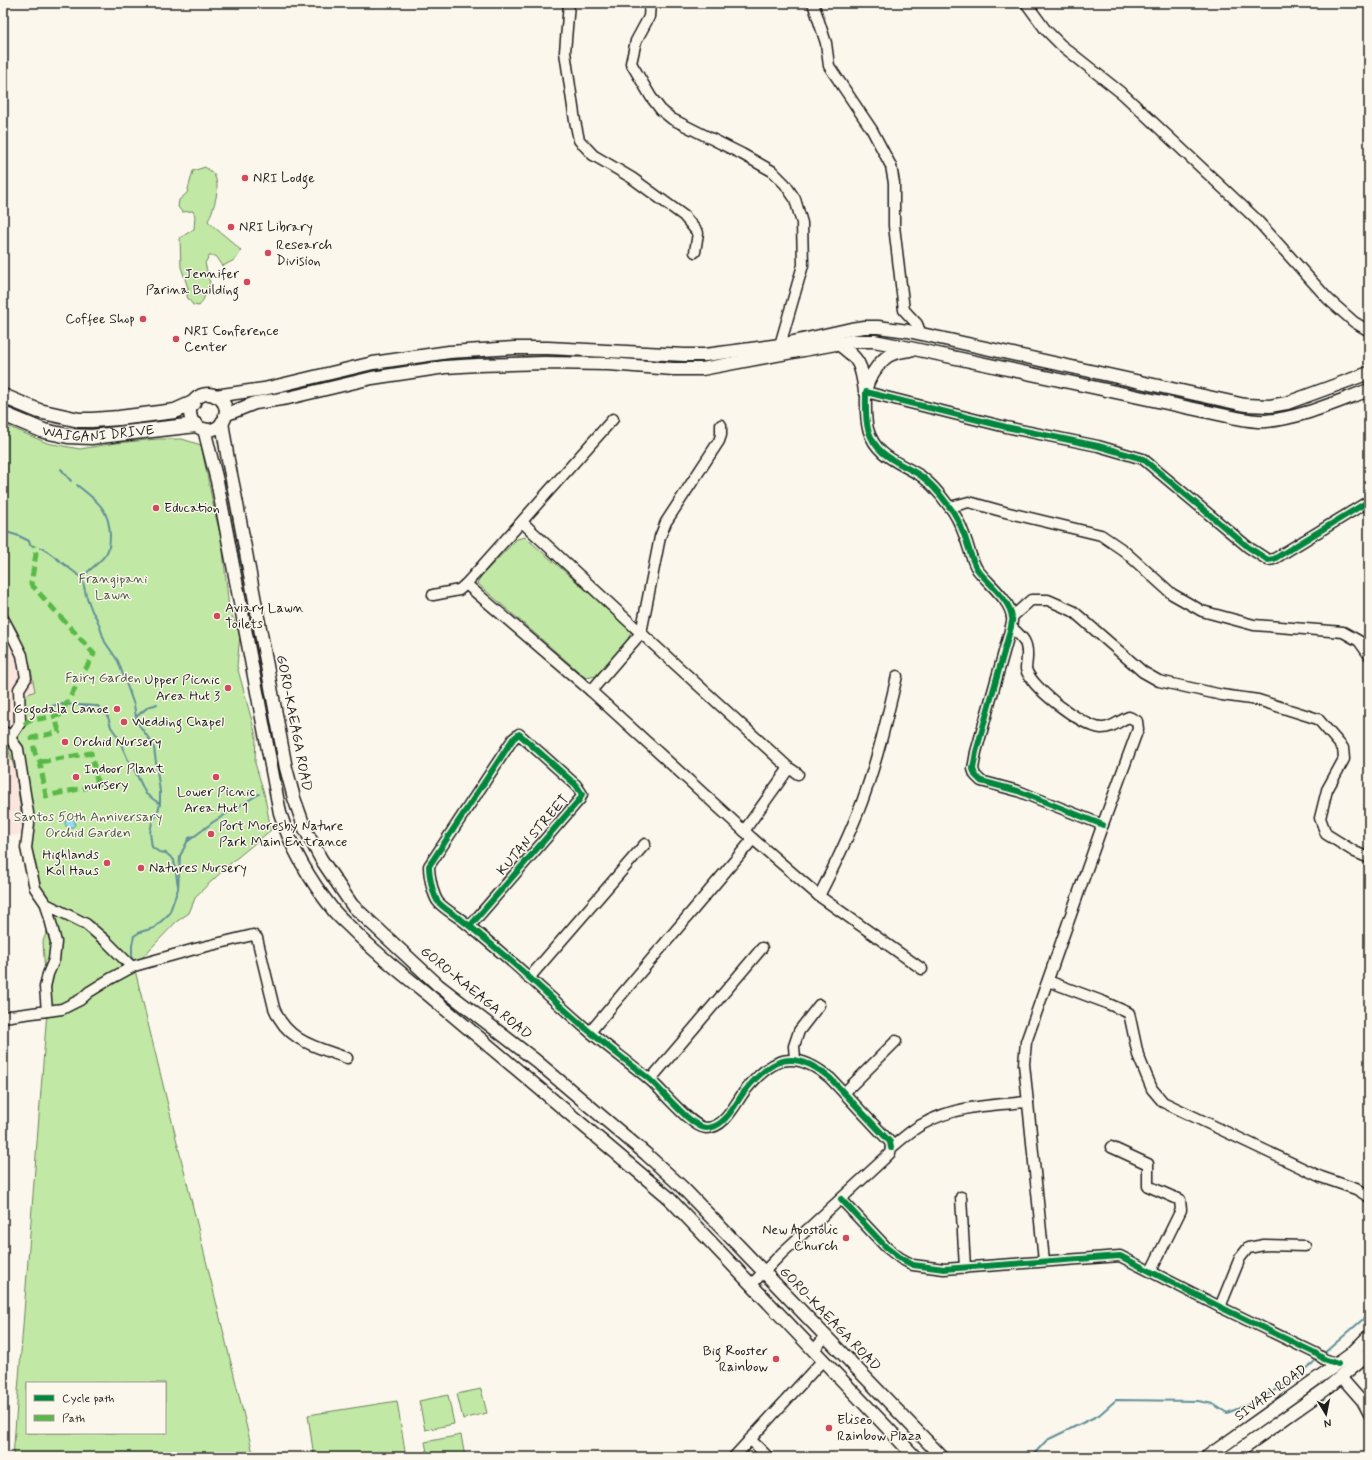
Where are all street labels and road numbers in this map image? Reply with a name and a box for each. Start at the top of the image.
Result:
street label: WAIGANI DRIVE [40,421,155,446]
street label: GORO-KAEAGA ROAD [272,653,316,793]
street label: KUTAN STREET [493,791,573,879]
street label: GORO-KAEAGA ROAD [417,942,535,1044]
street label: GORO-KAEAGA ROAD [775,1263,885,1375]
street label: SIVARI ROAD [1231,1361,1311,1425]

